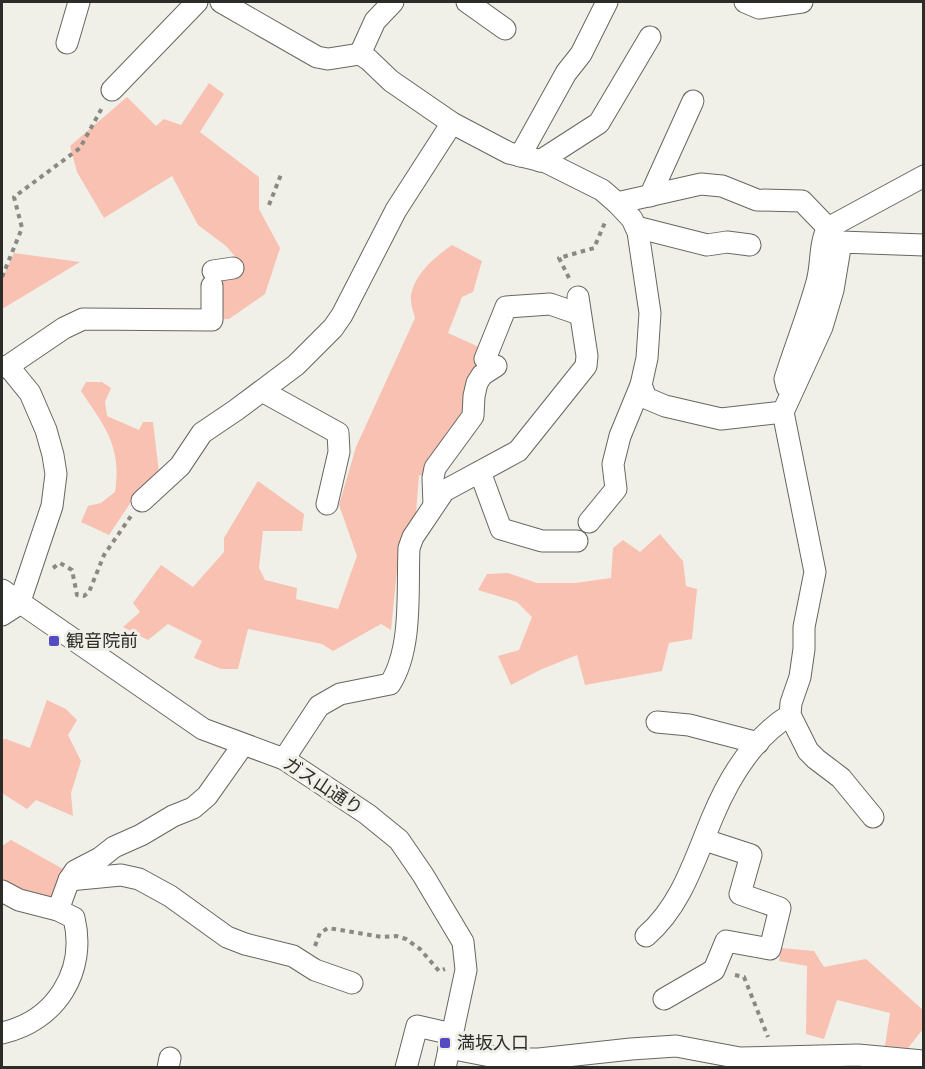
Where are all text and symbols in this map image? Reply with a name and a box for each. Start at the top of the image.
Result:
place label: 観音院前 [66,628,138,652]
marker: 観音院前 [47,634,61,648]
street label: ガス山通り [279,751,368,820]
place label: 満坂入口 [457,1030,529,1054]
marker: 満坂入口 [438,1036,452,1050]

